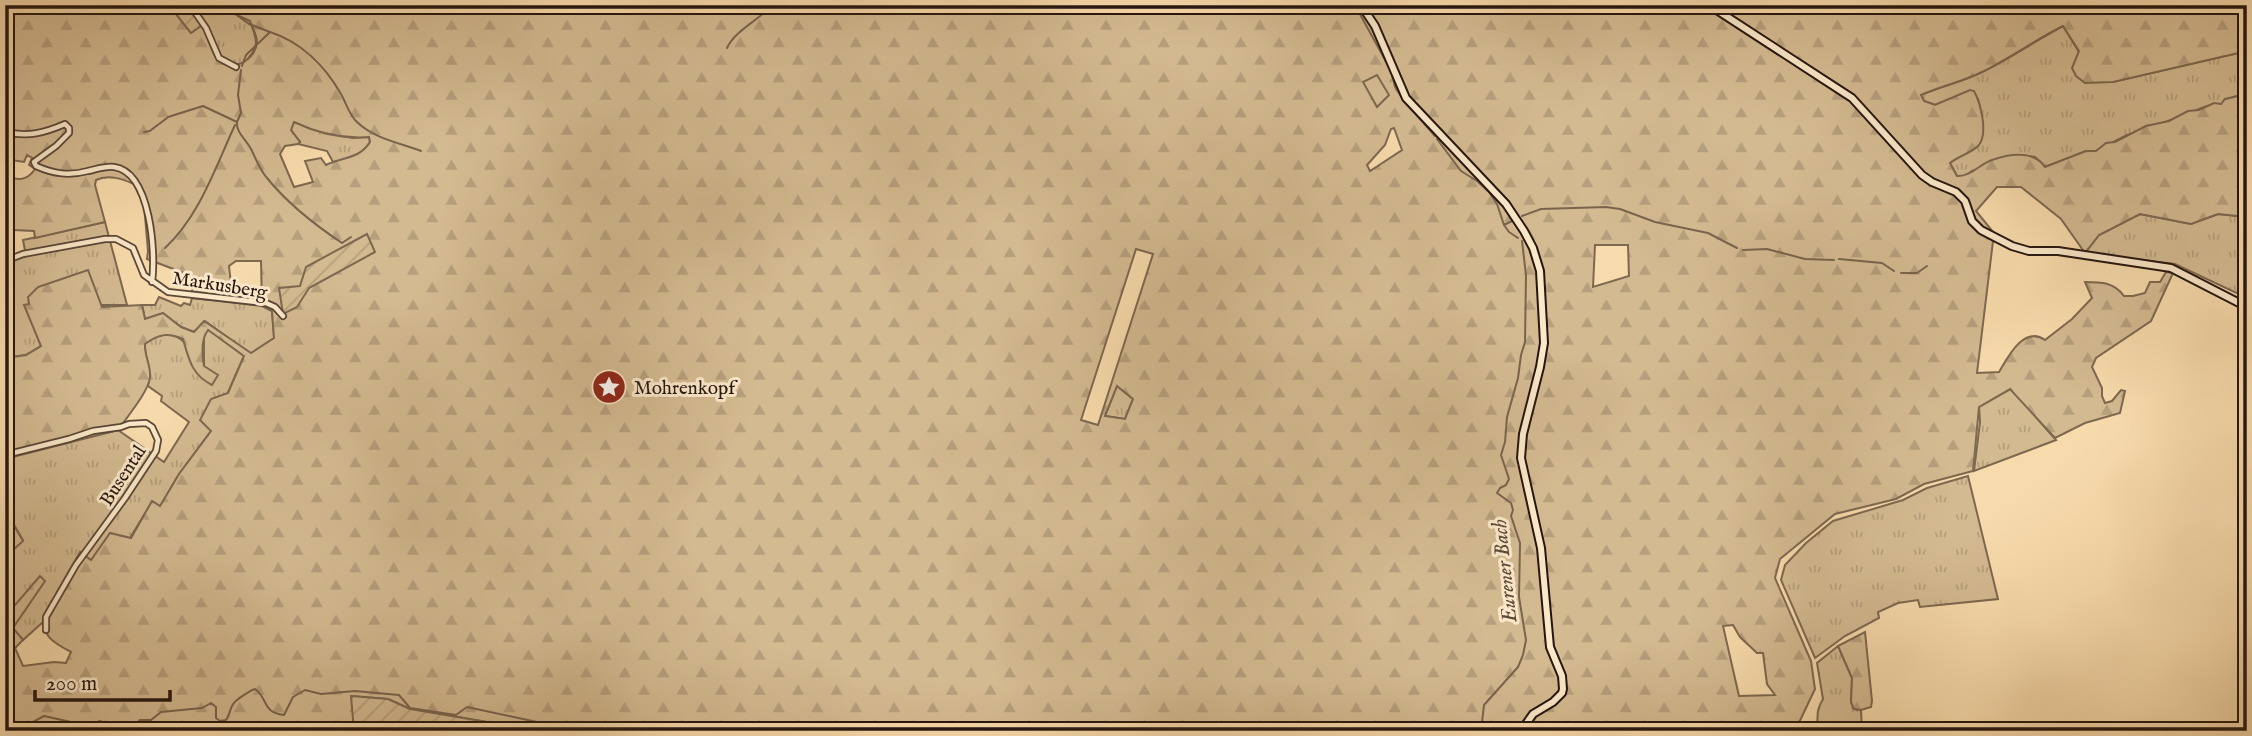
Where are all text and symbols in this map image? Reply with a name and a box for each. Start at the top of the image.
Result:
street label: Markusberg [170,267,270,305]
place icon: Mohrenkopf [590,368,628,406]
place label: Mohrenkopf [634,377,738,401]
street label: Busental [95,440,153,511]
water label: Eurener Bach [1487,518,1524,625]
scale bar [35,659,170,703]
text: 200 m [46,671,97,698]

